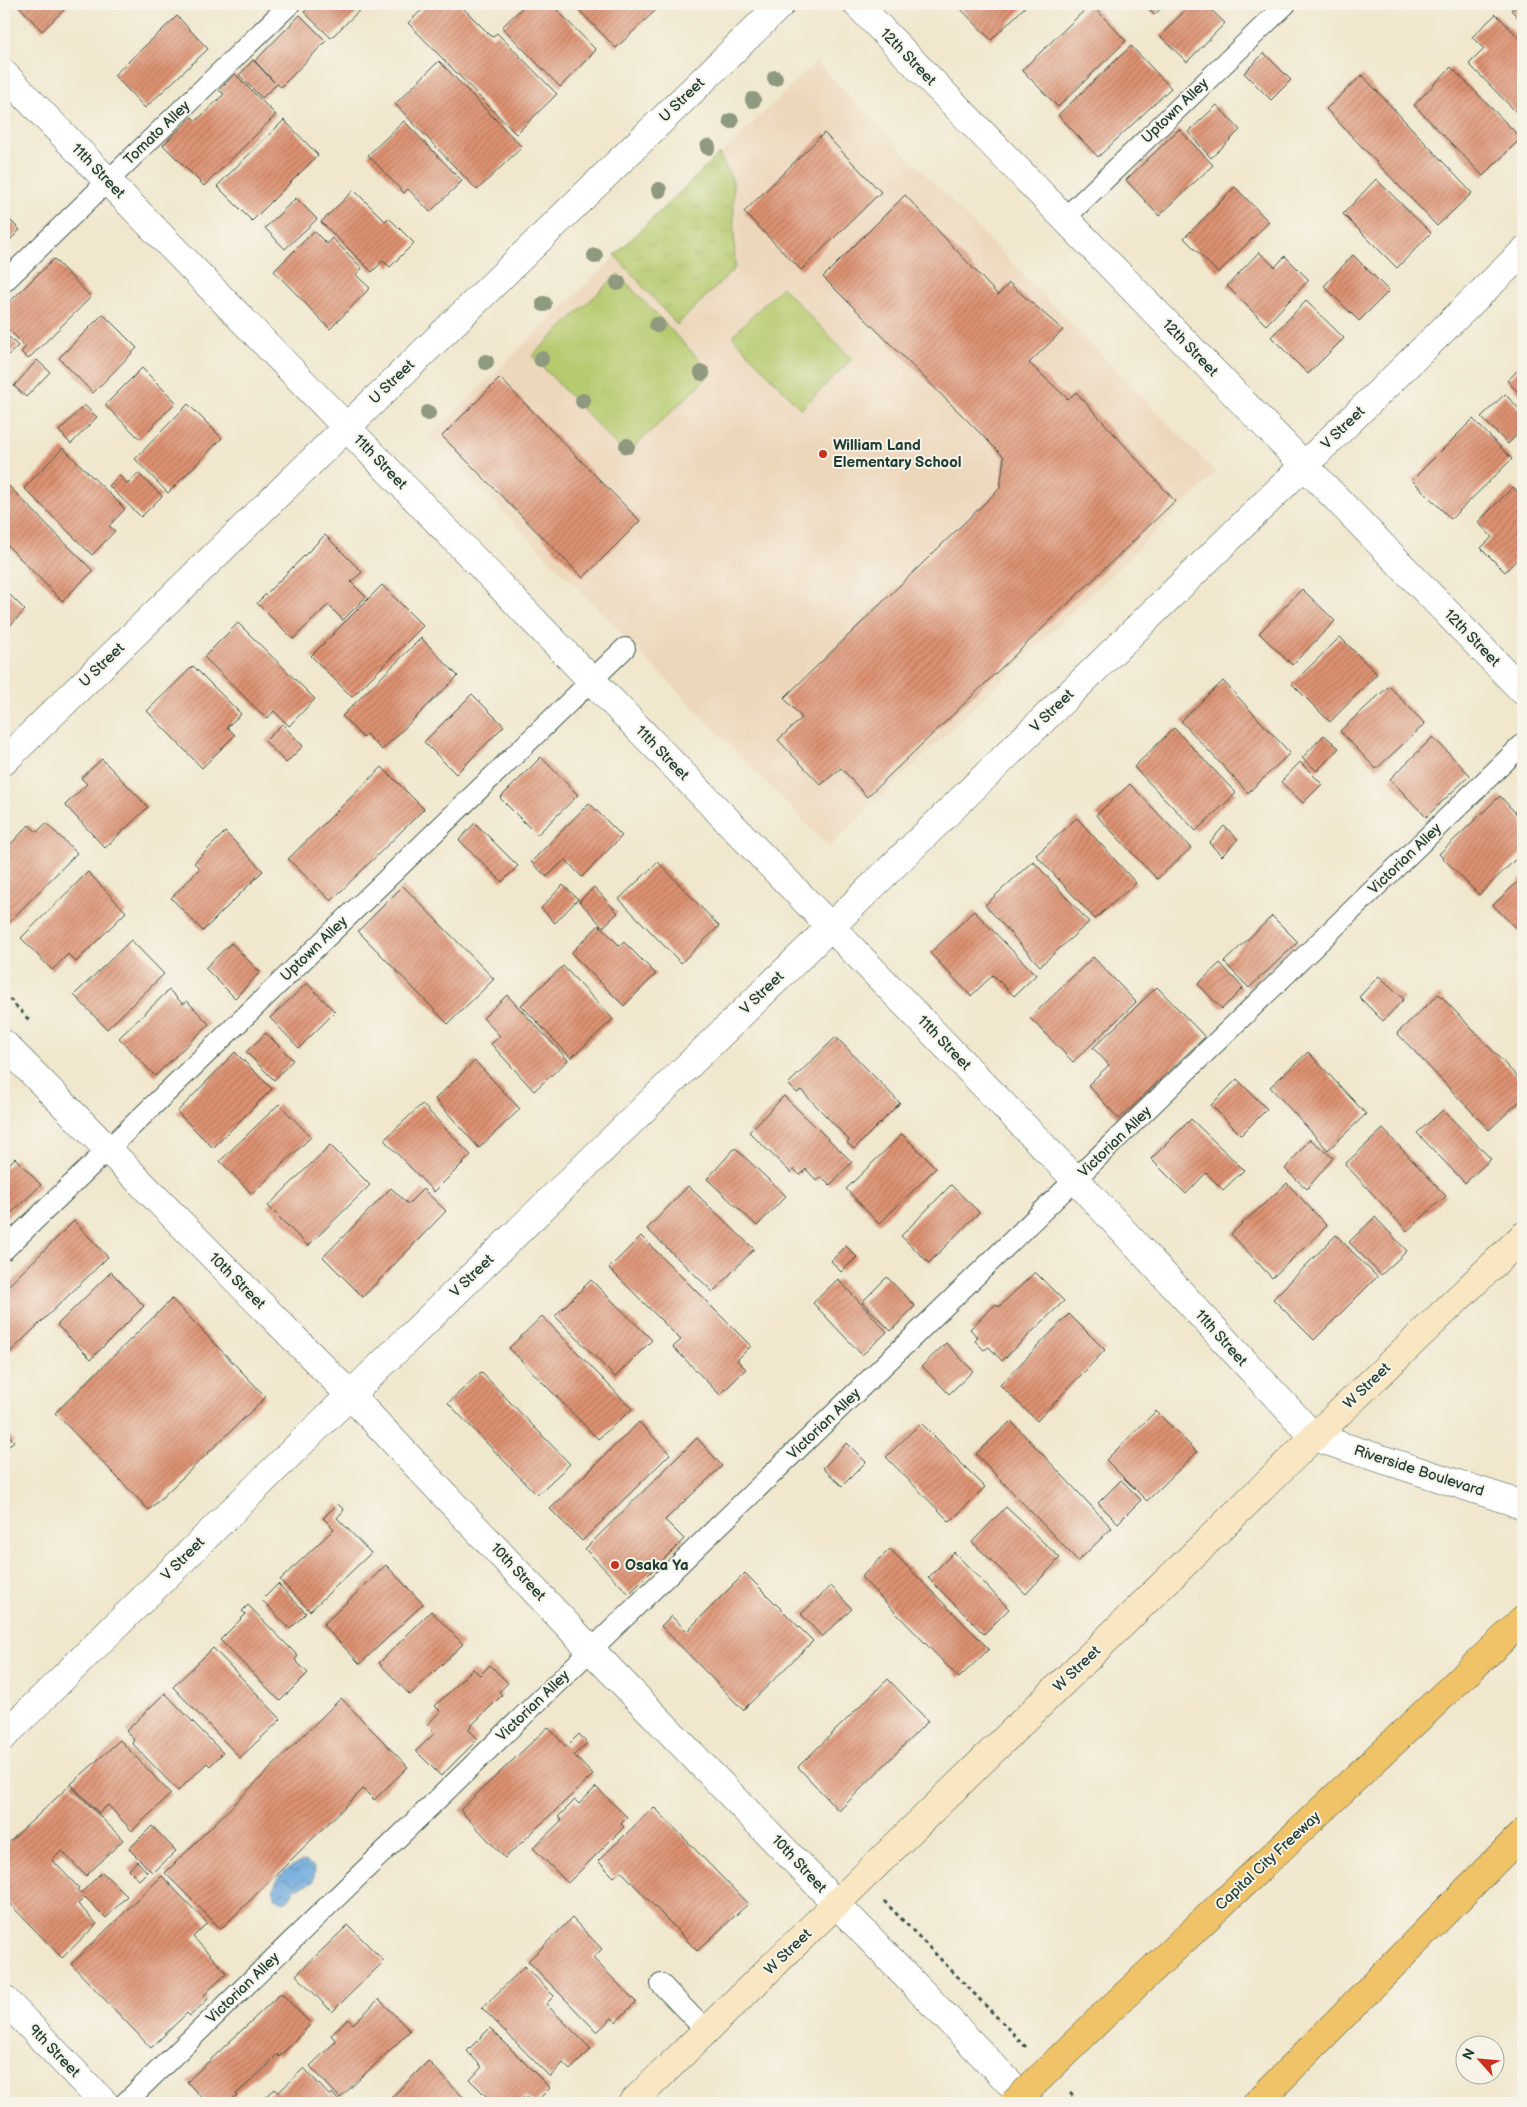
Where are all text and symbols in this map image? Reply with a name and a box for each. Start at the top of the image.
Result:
street label: 12th Street [876,24,940,90]
street label: U Street [655,73,709,126]
street label: Uptown Alley [1137,74,1213,148]
street label: Tomato Alley [120,97,194,169]
street label: 11th Street [67,139,129,203]
street label: 12th Street [1158,315,1222,381]
street label: U Street [365,355,419,408]
street label: V Street [1317,402,1369,454]
street label: 11th Street [349,430,411,494]
place label: William Land Elementary School [833,436,961,472]
marker: William Land Elementary School [817,448,829,460]
street label: 12th Street [1440,605,1504,671]
street label: U Street [75,638,129,691]
street label: V Street [1026,685,1078,737]
street label: 11th Street [631,721,693,785]
street label: Victorian Alley [1364,819,1446,899]
street label: Uptown Alley [276,912,352,986]
street label: V Street [736,967,788,1019]
street label: 11th Street [913,1011,975,1075]
street label: Victorian Alley [1074,1102,1156,1182]
street label: 10th Street [205,1249,270,1314]
street label: V Street [446,1250,498,1302]
street label: 11th Street [1191,1306,1252,1370]
street label: W Street [1339,1359,1395,1413]
street label: Victorian Alley [783,1384,865,1464]
street label: Riverside Boulevard [1351,1441,1487,1501]
street label: V Street [157,1533,209,1585]
street label: 10th Street [486,1539,550,1605]
place label: Osaka Ya [625,1556,689,1575]
marker: Osaka Ya [609,1559,621,1571]
street label: W Street [1049,1642,1105,1696]
street label: Victorian Alley [492,1666,574,1746]
street label: Capital City Freeway [1211,1807,1325,1915]
street label: 10th Street [767,1831,831,1897]
street label: W Street [760,1925,816,1979]
street label: Victorian Alley [202,1948,284,2028]
street label: 9th Street [24,2020,84,2082]
north arrow [1454,2034,1504,2084]
text: N [1459,2046,1479,2063]

